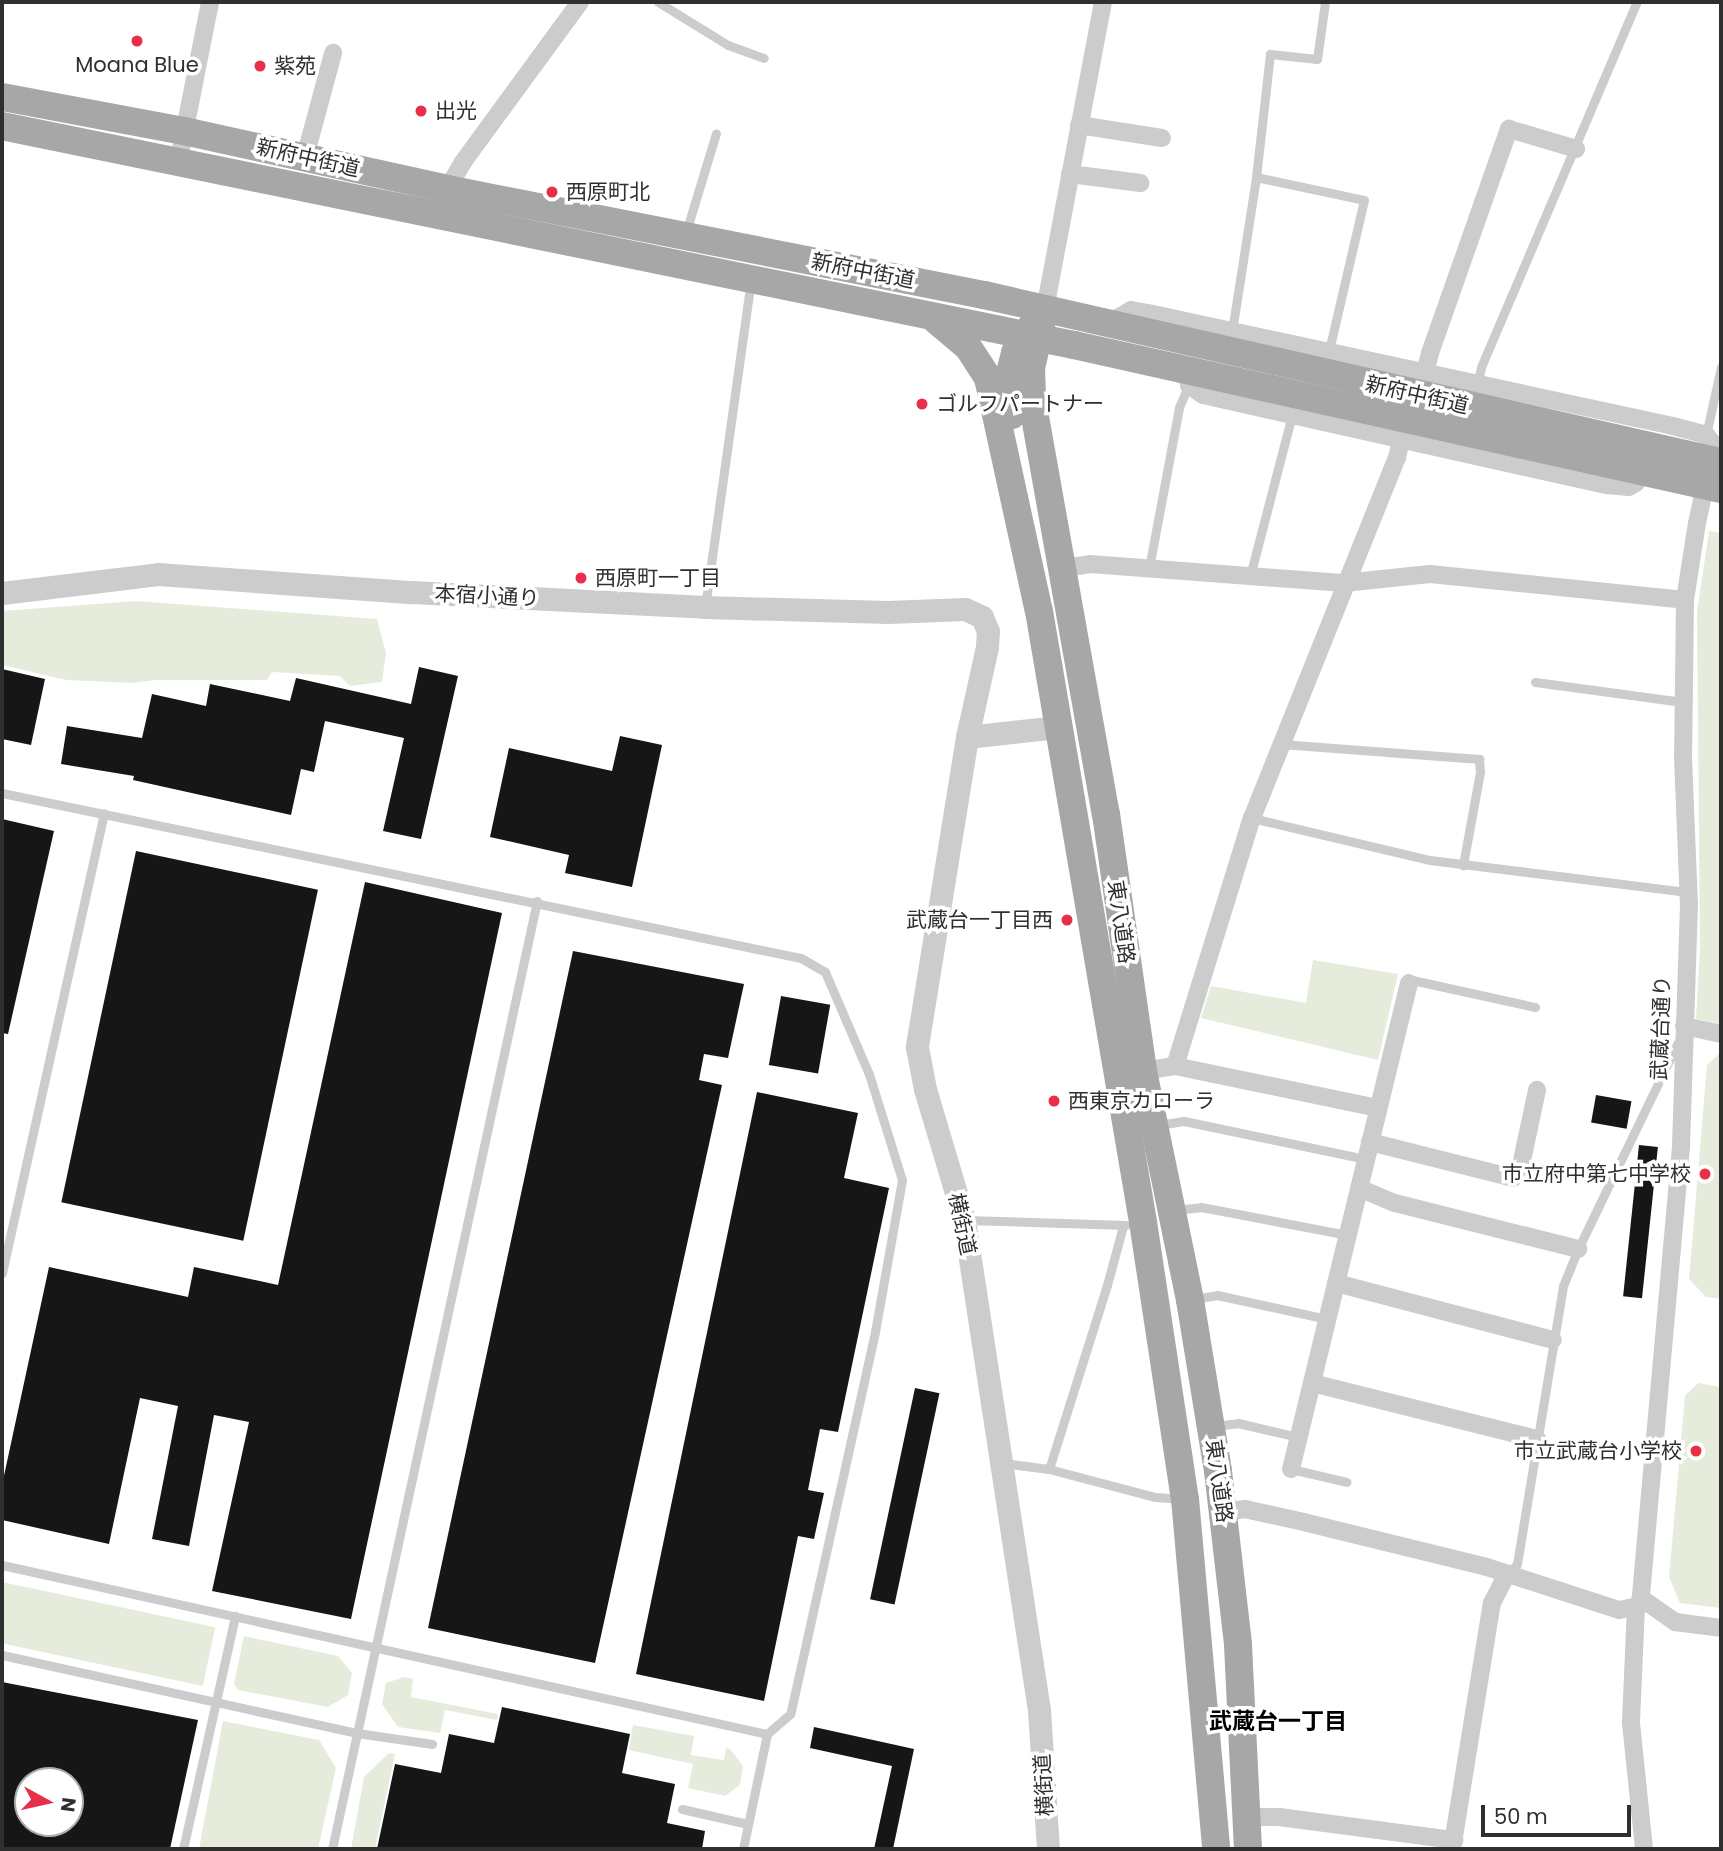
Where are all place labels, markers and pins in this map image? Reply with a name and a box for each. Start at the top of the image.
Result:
marker: Moana Blue [129,33,145,49]
place label: Moana Blue [75,52,199,78]
place label: 紫苑 [274,53,316,79]
marker: 紫苑 [252,58,268,74]
place label: 出光 [435,98,477,124]
marker: 出光 [413,103,429,119]
place label: 西原町北 [566,179,650,205]
marker: 西原町北 [544,184,560,200]
place label: ゴルフパートナー [936,391,1104,417]
marker: ゴルフパートナー [914,396,930,412]
place label: 西原町一丁目 [595,565,721,591]
marker: 西原町一丁目 [573,570,589,586]
place label: 武蔵台一丁目西 [906,907,1053,933]
marker: 武蔵台一丁目西 [1059,912,1075,928]
place label: 西東京カローラ [1068,1088,1215,1114]
marker: 西東京カローラ [1046,1093,1062,1109]
place label: 市立府中第七中学校 [1502,1161,1691,1187]
marker: 市立府中第七中学校 [1697,1166,1713,1182]
place label: 市立武蔵台小学校 [1514,1438,1682,1464]
marker: 市立武蔵台小学校 [1688,1443,1704,1459]

